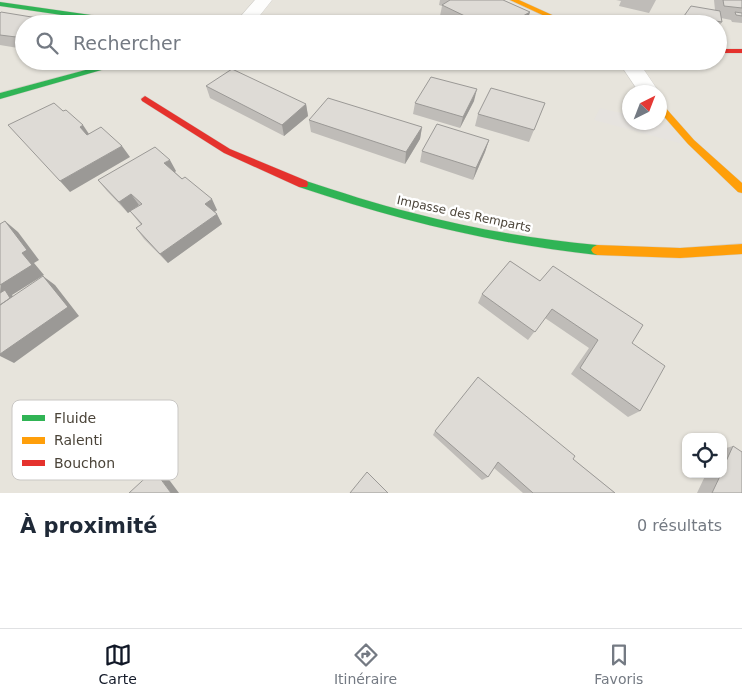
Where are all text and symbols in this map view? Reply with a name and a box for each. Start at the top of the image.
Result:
search box [15,15,727,70]
icon: search [33,29,61,57]
text: Rechercher [73,32,181,54]
north arrow [622,85,667,130]
street label: Impasse des Remparts [396,193,532,235]
legend [12,400,178,480]
text: Fluide [54,410,96,426]
text: Ralenti [54,432,103,448]
map controls [682,433,727,478]
button: locate [682,433,727,478]
text: Bouchon [54,455,115,471]
text: À proximité [20,514,157,538]
text: 0 résultats [637,516,722,535]
tab: Carte [99,641,137,687]
tab: Itinéraire [334,641,397,687]
tab: Favoris [594,641,643,687]

